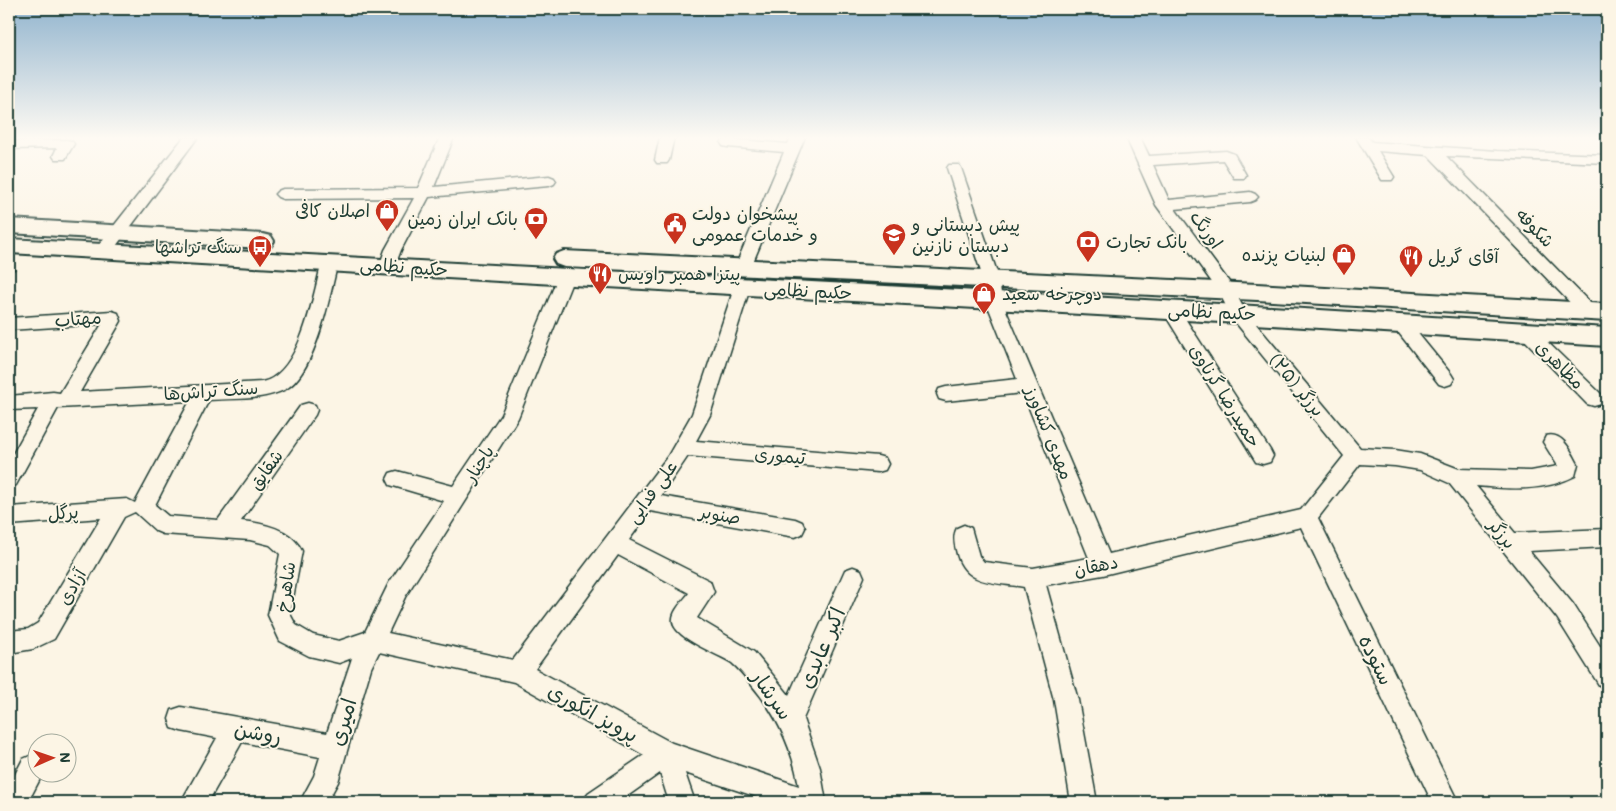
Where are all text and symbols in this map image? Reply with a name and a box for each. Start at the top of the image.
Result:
place label: اصلان کافی [295,198,370,222]
shop icon: اصلان کافی [374,198,400,232]
place label: پیشخوان دولت و خدمات عمومی [692,201,818,246]
street label: شکوفه [1511,203,1560,252]
place label: بانک ایران زمین [407,206,518,230]
bank icon: بانک ایران زمین [523,206,549,240]
street label: اورنگ [1185,206,1229,253]
public building icon: پیشخوان دولت و خدمات عمومی [662,211,688,245]
place label: پیش دبستانی و دبستان نازنین [910,212,1020,257]
school or university icon: پیش دبستانی و دبستان نازنین [881,222,907,256]
bank icon: بانک تجارت [1075,229,1101,263]
place label: بانک تجارت [1106,229,1188,253]
place label: سنگ تراشها [155,234,242,258]
bus stop icon: سنگ تراشها [247,234,273,268]
place label: لبنیات پزنده [1242,242,1326,267]
shop icon: لبنیات پزنده [1331,242,1357,276]
restaurant icon: آقای گریل [1398,244,1424,278]
place label: آقای گریل [1428,244,1500,268]
street label: حکیم نظامی [359,251,449,284]
restaurant icon: پیتزا همبر راویس [587,261,613,295]
place label: پیتزا همبر راویس [618,261,740,286]
street label: حکیم نظامی [763,276,853,307]
shop icon: دوچرخه سعید [971,281,997,315]
place label: دوچرخه سعید [1002,281,1102,306]
street label: حکیم نظامی [1167,297,1257,328]
street label: مهتاب [54,304,102,332]
street label: مظاهری [1531,335,1590,394]
street label: حمیدرضا گرناوی [1184,339,1267,452]
street label: برزگر (۲۵) [1265,348,1331,421]
street label: سنگ تراش‌ها [163,375,259,405]
street label: مهدی کشاورز [1020,380,1080,483]
street label: پاچنار [456,440,500,489]
street label: تیموری [754,441,807,469]
street label: شقایق [243,444,288,494]
street label: علی فدایی [620,455,682,528]
street label: صنوبر [695,498,743,530]
street label: پرگل [47,499,79,526]
street label: برزگر [1482,512,1522,553]
street label: دهقان [1072,549,1120,581]
street label: شاهرخ [270,560,301,614]
street label: آزادی [51,563,92,609]
street label: اکبر عابدی [791,603,851,693]
street label: ستوده [1353,630,1401,689]
street label: سرشار [745,662,800,724]
street label: پرویز انگوری [543,676,644,748]
street label: امیری [322,694,362,749]
street label: روشن [232,714,284,749]
north arrow [28,734,78,784]
text: N [56,752,75,763]

